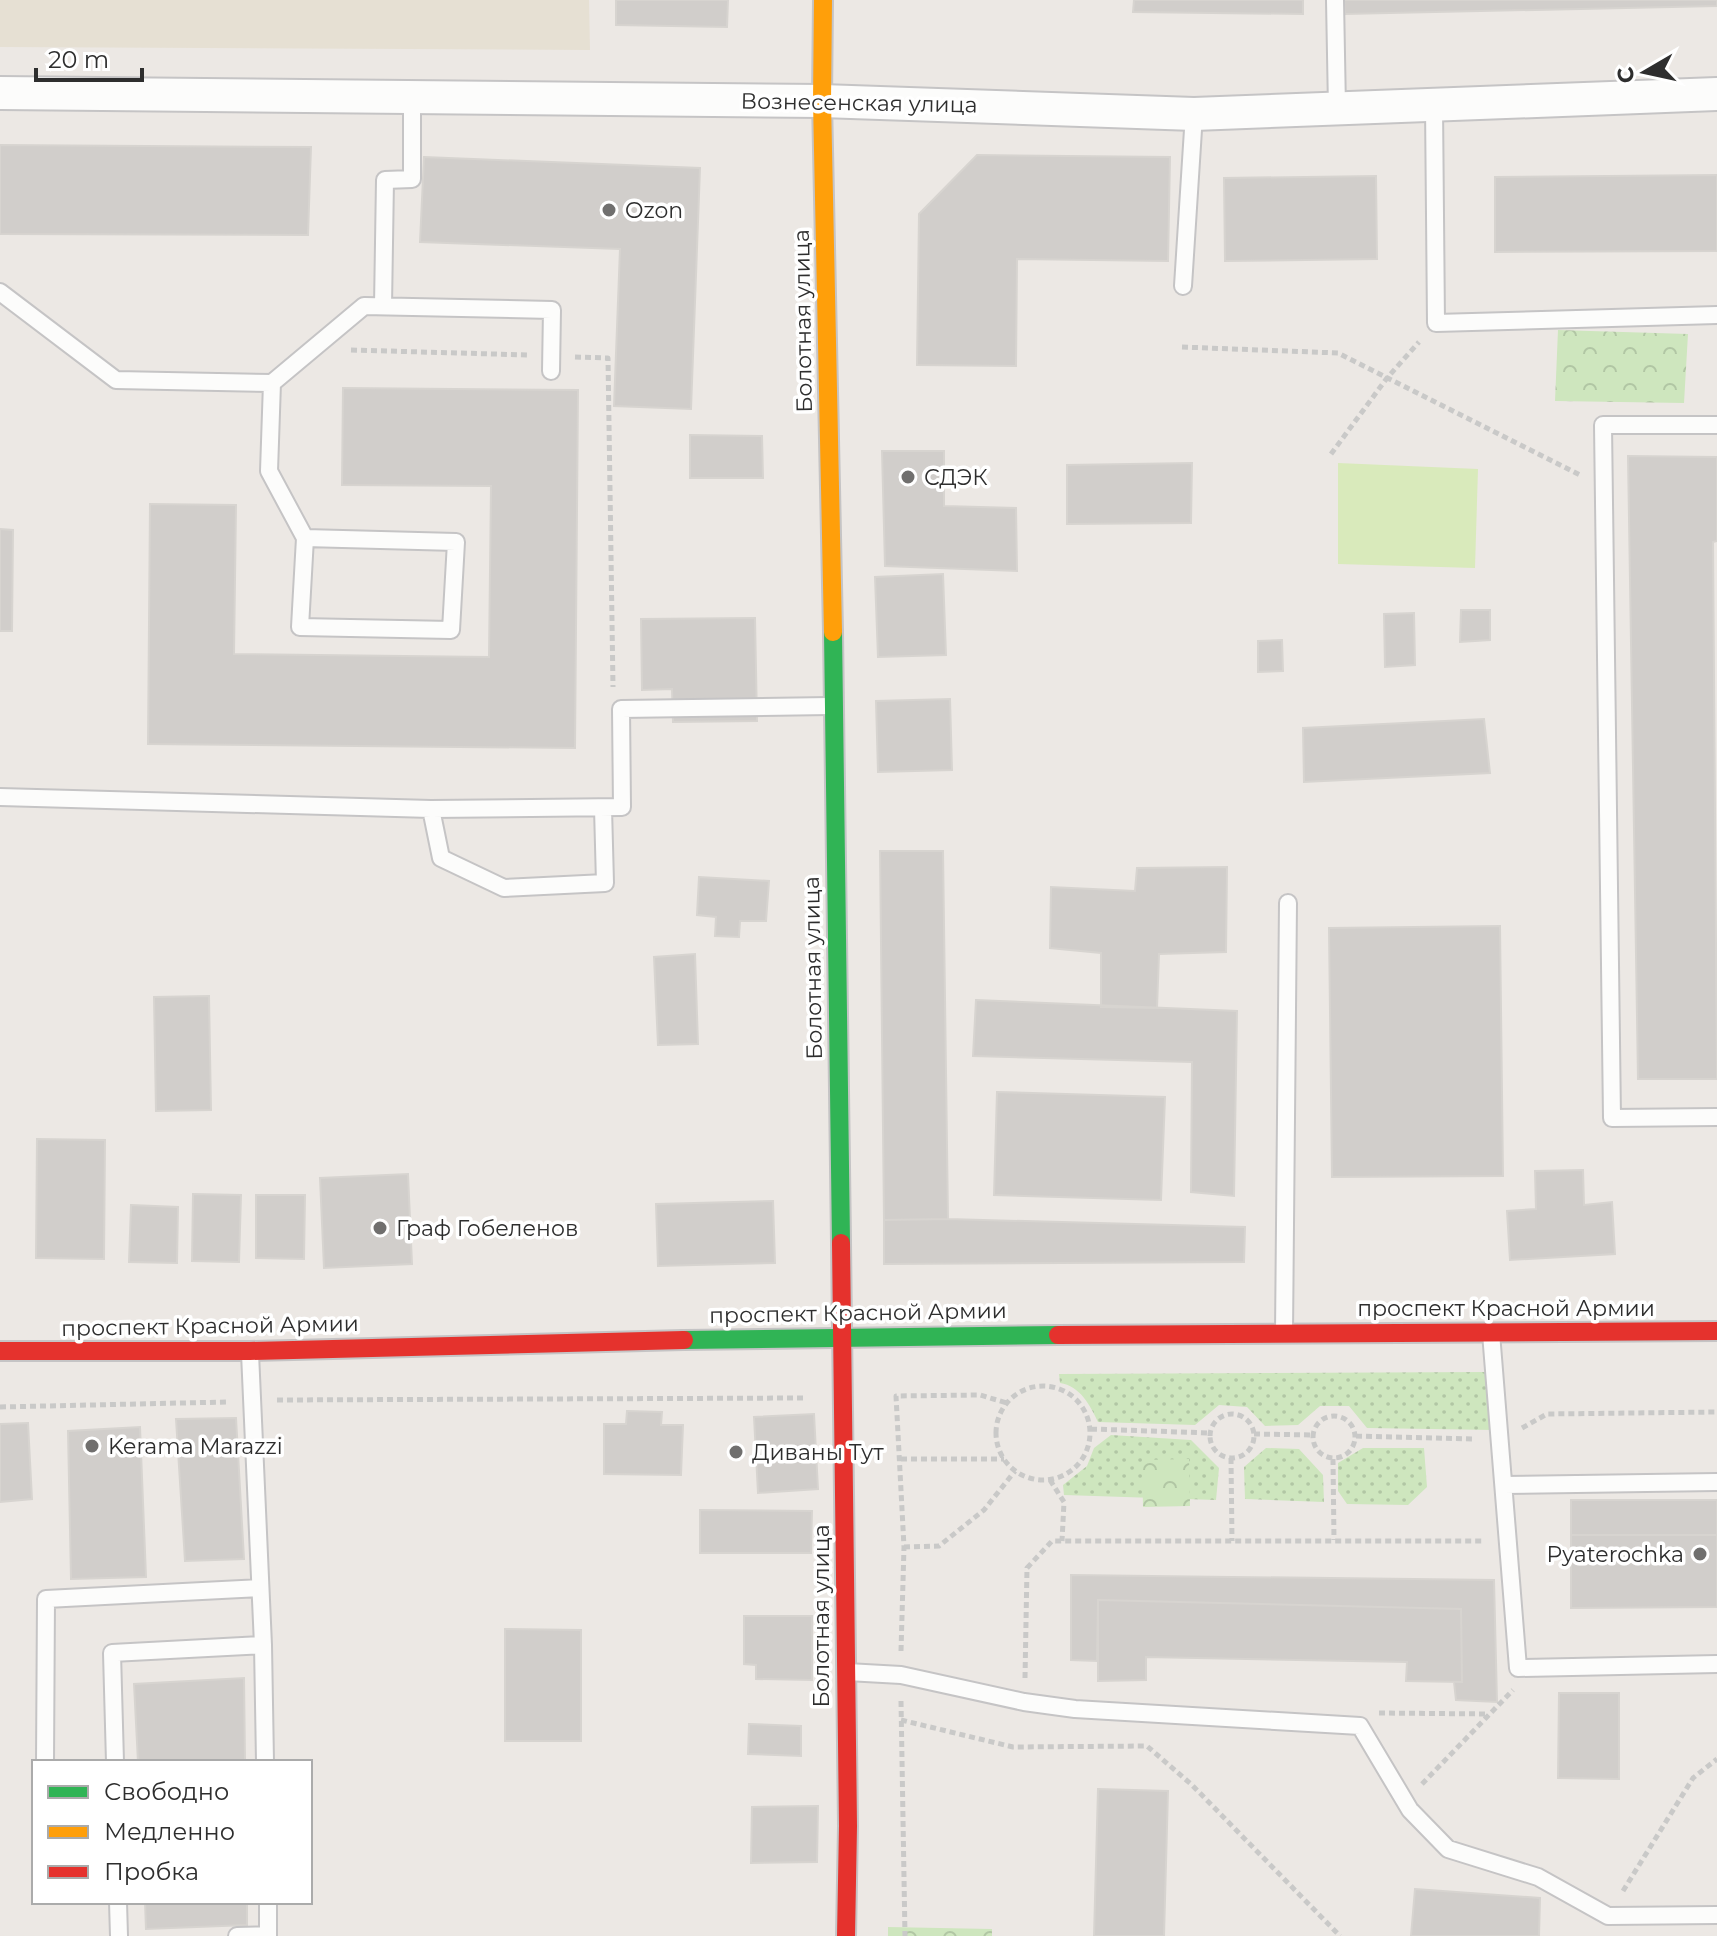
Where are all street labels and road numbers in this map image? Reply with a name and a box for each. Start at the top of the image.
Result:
street label: Вознесенская улица [740,87,978,119]
street label: Болотная улица [788,229,818,413]
street label: Болотная улица [798,876,828,1060]
street label: проспект Красной Армии [1357,1295,1655,1322]
street label: проспект Красной Армии [709,1297,1007,1329]
street label: проспект Красной Армии [61,1310,359,1342]
street label: Болотная улица [808,1524,835,1708]

